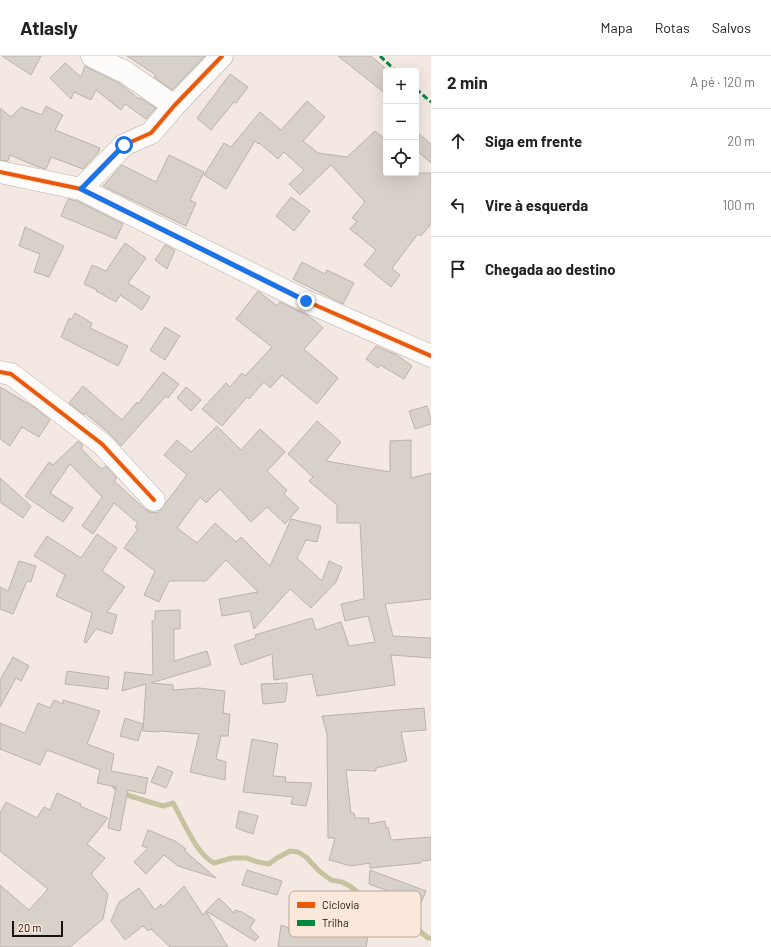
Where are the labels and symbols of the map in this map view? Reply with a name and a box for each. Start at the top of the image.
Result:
route start [115,136,133,154]
route end [297,292,315,310]
legend [289,891,421,937]
text: Ciclovia [322,898,359,911]
text: Trilha [322,916,349,929]
scale bar [12,919,63,938]

